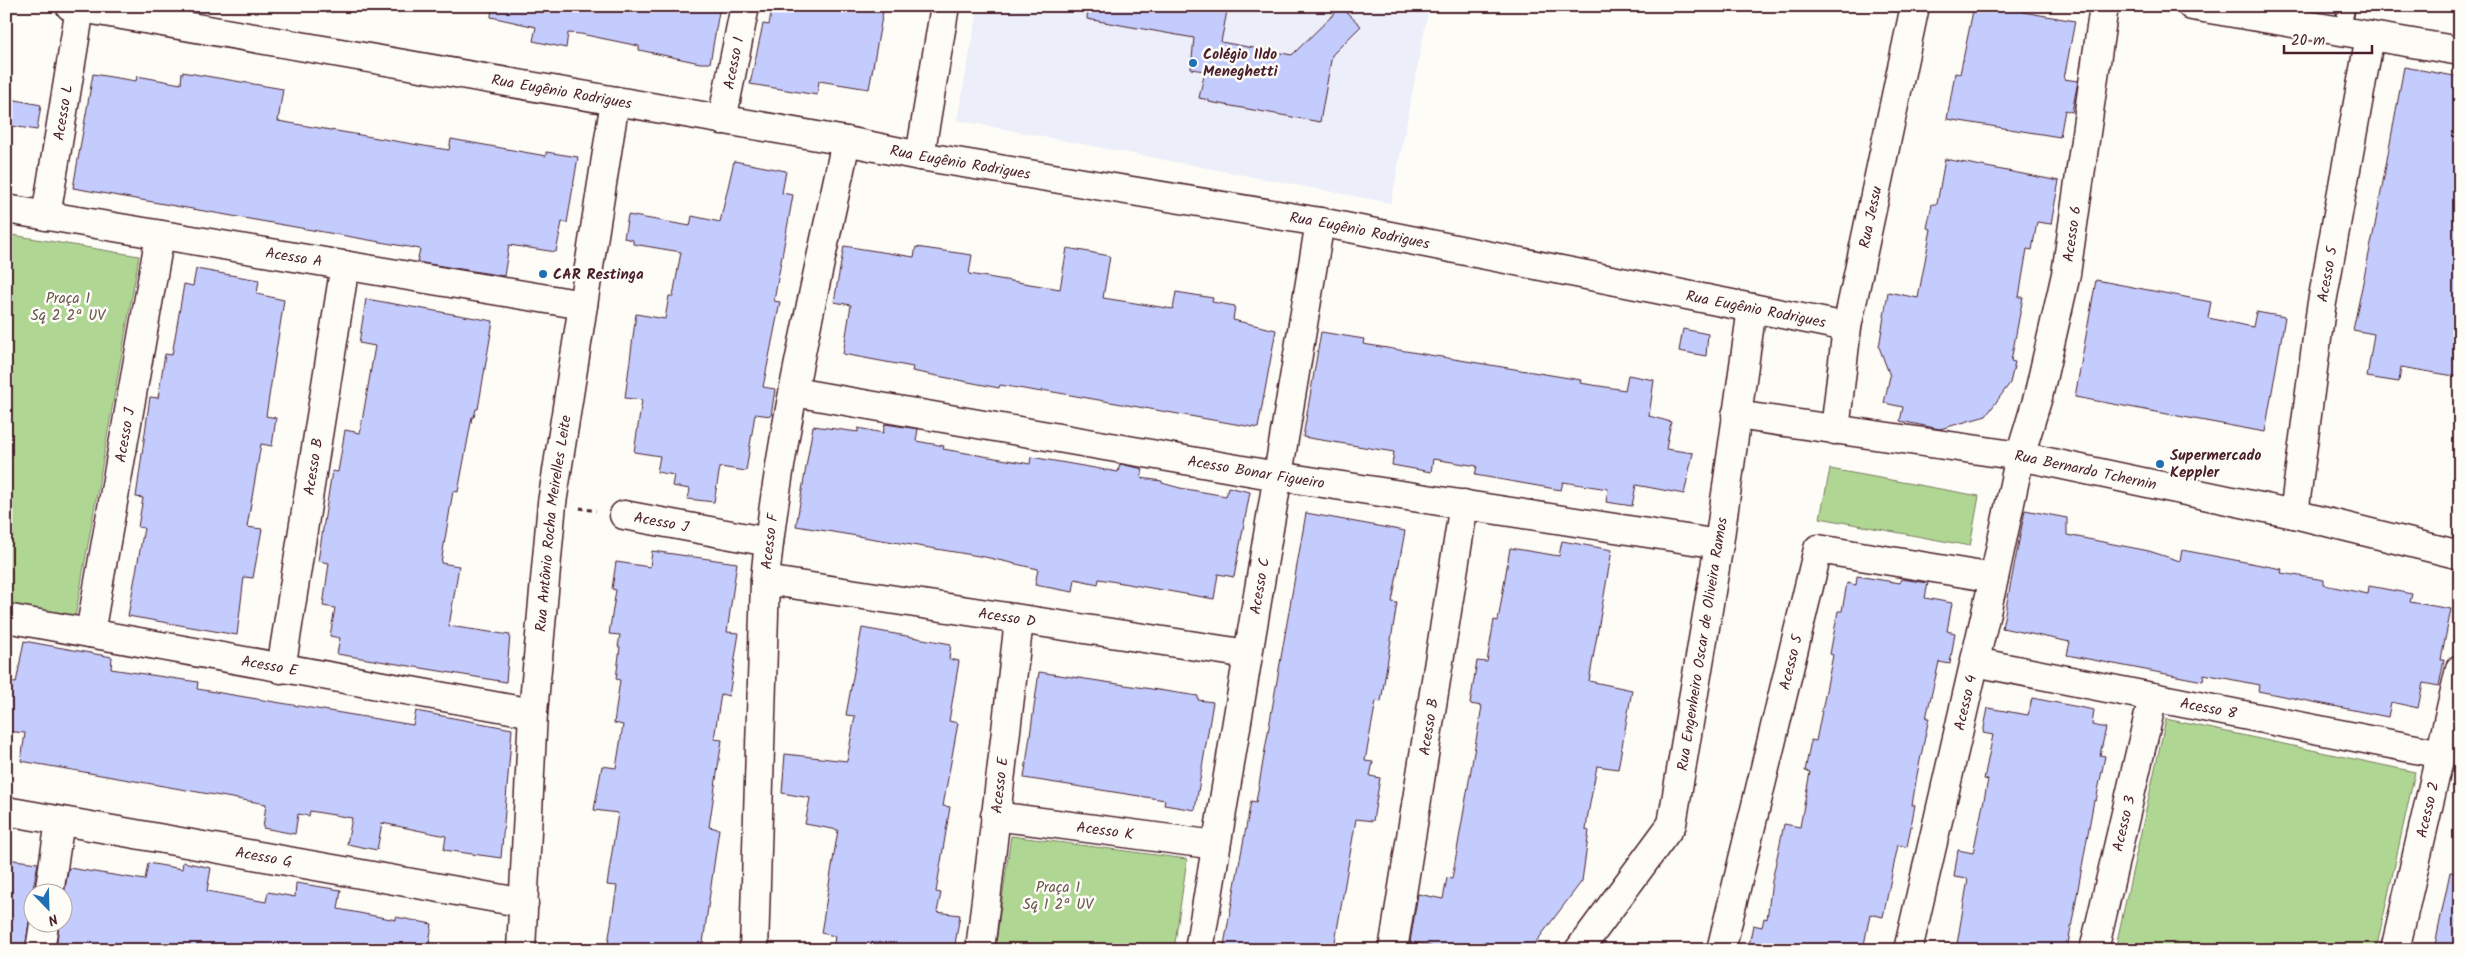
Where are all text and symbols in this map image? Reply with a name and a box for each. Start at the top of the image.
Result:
scale bar [2284,22,2371,54]
text: 20 m [2291,29,2325,53]
street label: Acesso 1 [717,35,751,92]
place label: Colégio Ildo Meneghetti [1203,43,1279,84]
marker: Colégio Ildo Meneghetti [1187,57,1199,69]
street label: Rua Eugênio Rodrigues [489,68,634,117]
street label: Acesso L [48,83,80,142]
street label: Rua Eugênio Rodrigues [888,139,1033,187]
street label: Rua Jessu [1853,184,1890,251]
street label: Acesso 6 [2057,204,2089,264]
street label: Rua Eugênio Rodrigues [1288,206,1432,257]
street label: Acesso A [264,241,324,274]
street label: Acesso 5 [2311,244,2345,304]
place label: CAR Restinga [553,263,644,287]
marker: CAR Restinga [537,268,549,280]
street label: Rua Eugênio Rodrigues [1684,285,1828,335]
park label: Praça 1 Sq 2 2ª UV [31,287,106,328]
street label: Acesso J [109,405,143,464]
street label: Rua Antônio Rocha Meirelles Leite [529,413,579,633]
street label: Acesso B [298,436,330,497]
street label: Rua Bernardo Tchernin [2013,444,2159,498]
place label: Supermercado Keppler [2170,444,2261,485]
street label: Acesso Bonar Figueiro [1186,450,1326,496]
marker: Supermercado Keppler [2154,458,2166,470]
street label: Acesso J [632,506,691,540]
street label: Acesso F [755,511,786,571]
street label: Rua Engenheiro Oscar de Oliveira Ramos [1671,515,1735,773]
street label: Acesso C [1244,556,1277,616]
street label: Acesso D [977,602,1038,634]
street label: Acesso 5 [1773,631,1810,693]
street label: Acesso E [239,650,301,684]
street label: Acesso 4 [1948,673,1984,733]
street label: Acesso 8 [2178,692,2240,727]
street label: Acesso B [1413,697,1446,757]
street label: Acesso E [985,754,1016,815]
street label: Acesso 2 [2410,780,2447,840]
street label: Acesso 3 [2106,793,2143,854]
street label: Acesso K [1075,816,1135,847]
street label: Acesso G [233,841,294,875]
park label: Praça 1 Sq 1 2ª UV [1023,876,1094,917]
north arrow [22,884,72,934]
text: N [44,907,61,931]

